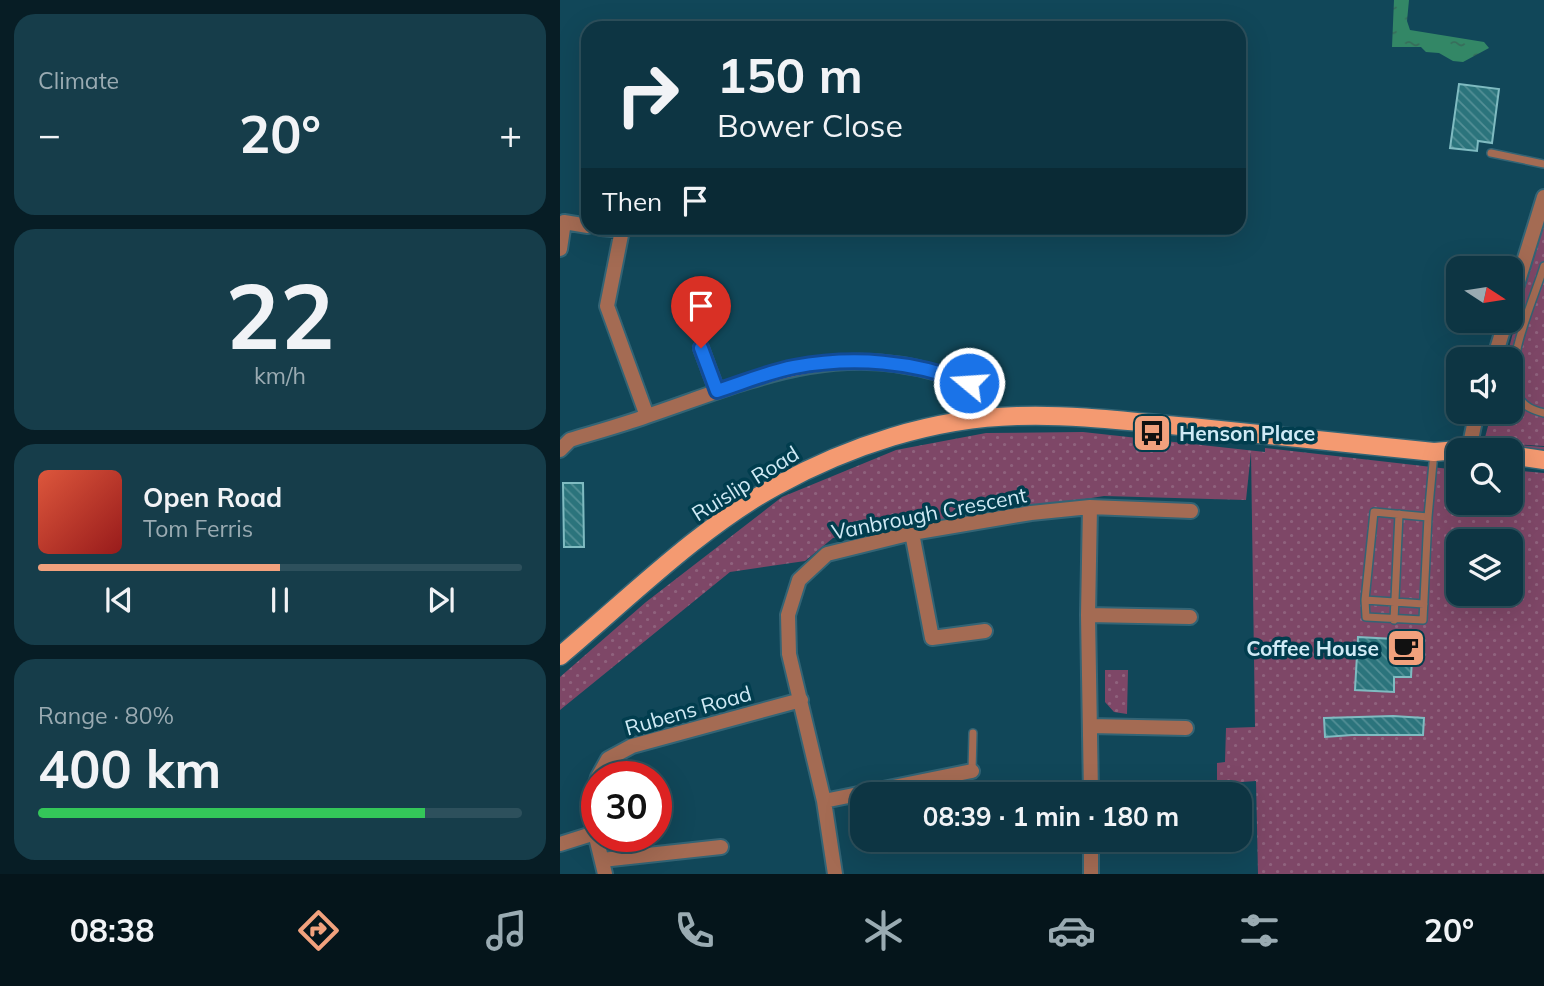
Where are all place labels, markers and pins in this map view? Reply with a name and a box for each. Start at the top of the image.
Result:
pin [671,276,731,348]
bus stop icon: Henson Place [1131,412,1173,454]
place label: Henson Place [1179,420,1315,446]
cafe icon: Coffee House [1385,627,1427,669]
place label: Coffee House [1246,635,1379,661]

